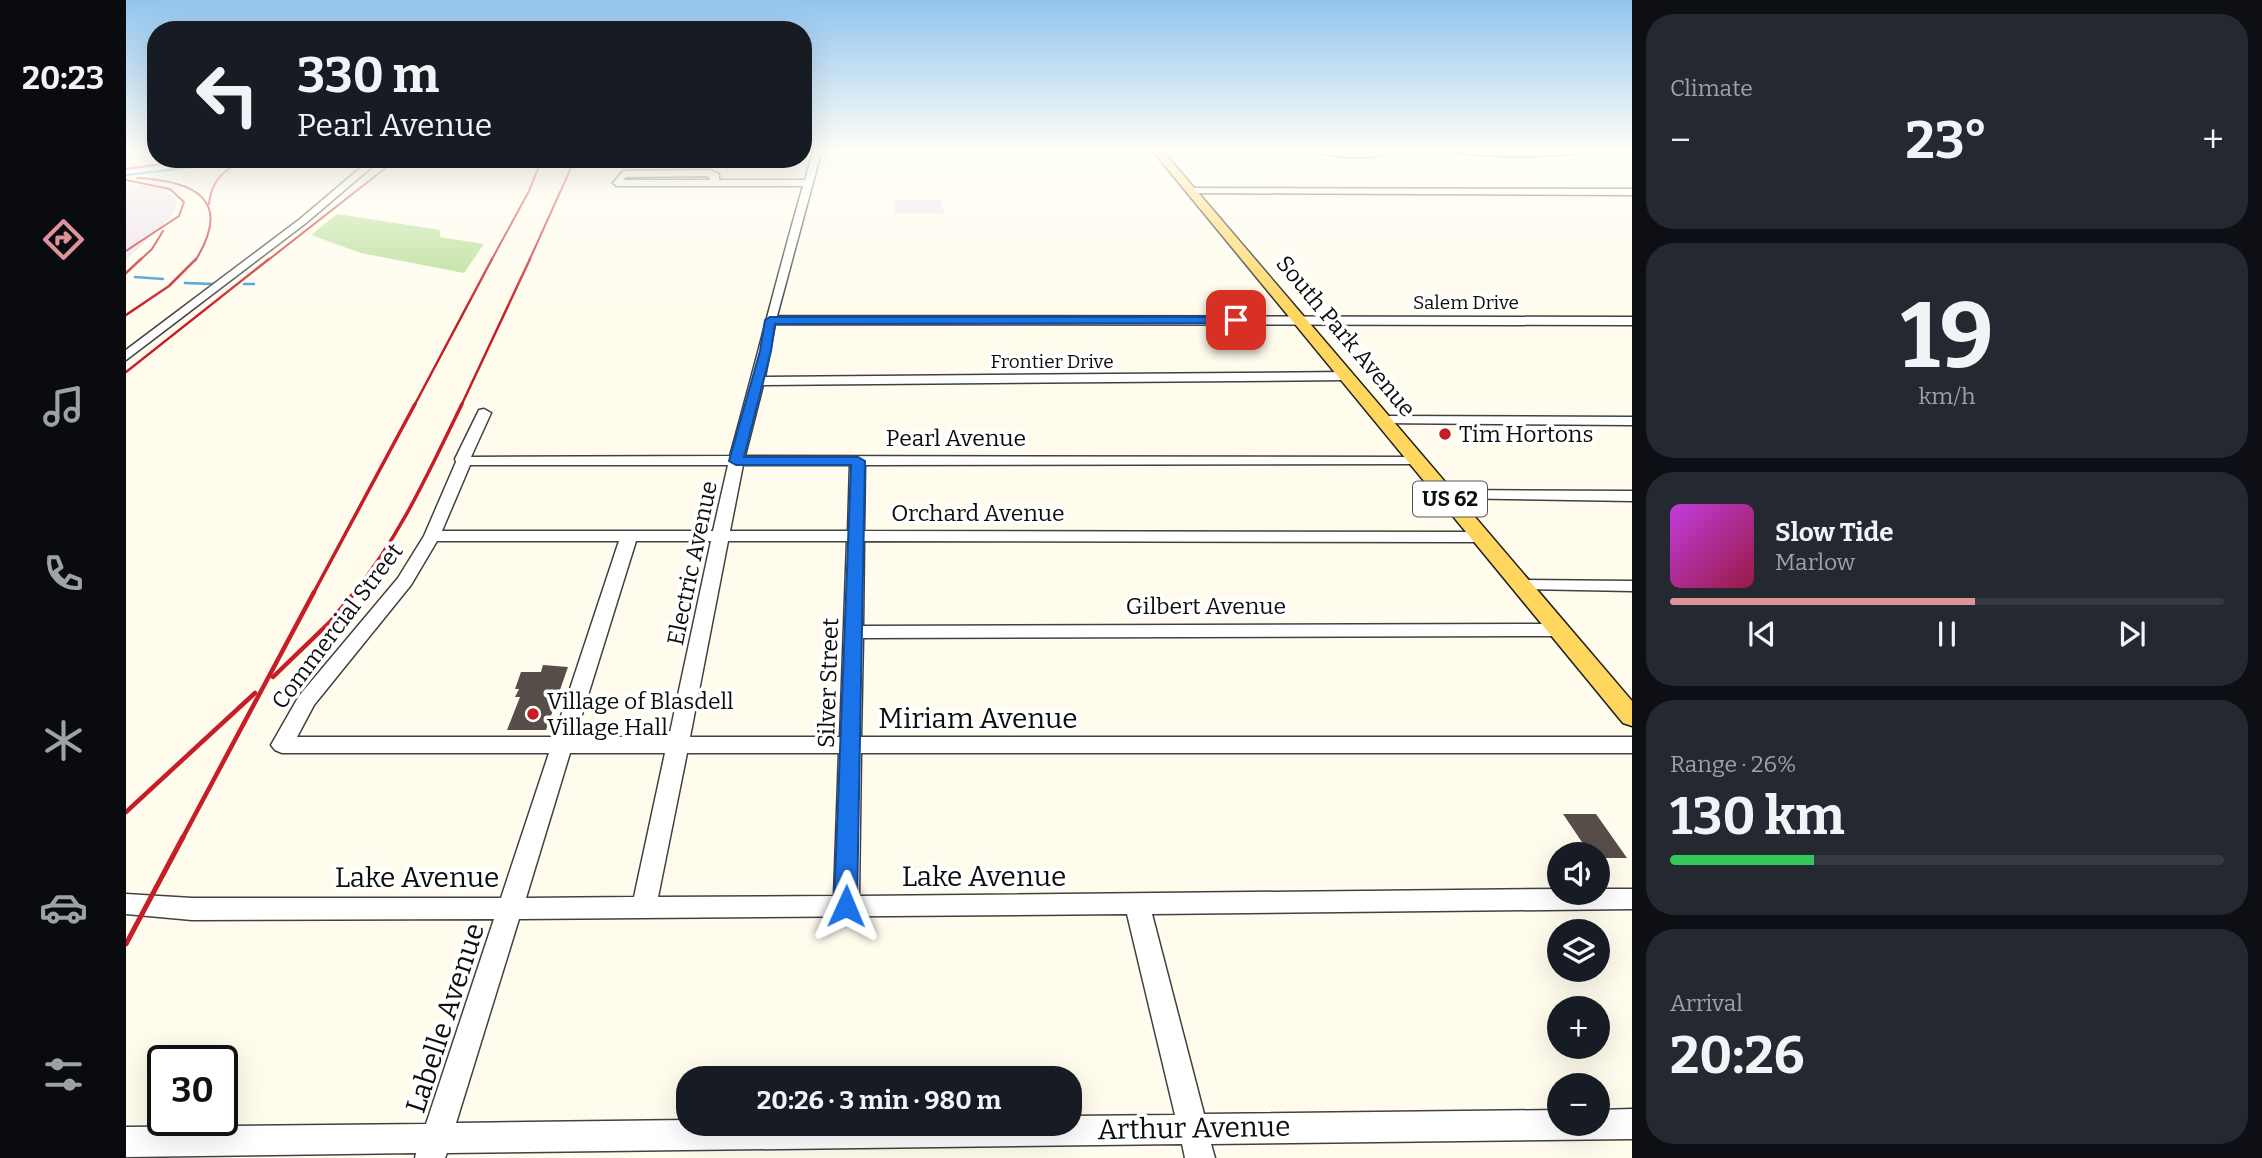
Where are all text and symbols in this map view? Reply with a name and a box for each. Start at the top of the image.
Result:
text: 330 m [297,46,439,105]
icon: left [182,49,273,140]
text: 20:23 [22,59,104,97]
text: Climate [1670,74,1753,102]
text: Pearl Avenue [297,106,492,144]
text: 23° [1906,109,1988,172]
text: − [1670,117,1691,163]
text: + [2202,117,2224,163]
icon: directions [39,215,88,264]
street label: South Park Avenue [1270,250,1422,422]
text: 19 [1900,282,1994,391]
pin [1206,290,1266,350]
street label: Salem Drive [1413,291,1519,314]
icon: arrive [1217,301,1255,339]
street label: Frontier Drive [990,350,1114,373]
icon: music [39,382,88,431]
text: km/h [1919,382,1975,410]
place label: Tim Hortons [1459,420,1593,448]
street label: Pearl Avenue [886,424,1026,452]
marker: Tim Hortons [1437,426,1453,442]
street label: Electric Avenue [661,478,723,648]
road number: US 62 [1413,482,1487,516]
street label: Orchard Avenue [891,499,1065,527]
text: Slow Tide [1775,517,1894,548]
street label: Commercial Street [266,538,408,714]
text: Marlow [1775,548,1855,576]
icon: phone [39,549,88,598]
street label: Gilbert Avenue [1126,592,1286,620]
icon: previous [1743,615,1781,653]
icon: pause [1928,615,1966,653]
icon: next [2113,615,2151,653]
street label: Silver Street [812,617,844,749]
place label: Village of Blasdell Village Hall [547,687,734,741]
street label: Miriam Avenue [878,702,1078,735]
marker: Village of Blasdell Village Hall [525,706,541,722]
icon: climate [39,716,88,765]
text: Range · 26% [1670,750,1797,778]
text: 130 km [1670,785,1845,848]
map controls [1547,842,1610,1136]
button: sound [1547,842,1610,905]
street label: Lake Avenue [902,860,1066,893]
street label: Lake Avenue [335,861,499,894]
position arrow [809,869,883,943]
icon: car [39,883,88,932]
street label: Labelle Avenue [399,919,491,1117]
button: layers [1547,919,1610,982]
text: Arrival [1670,989,1743,1017]
button: + [1547,996,1610,1059]
text: 20:26 [1670,1024,1804,1087]
speed limit sign: 30 [147,1045,238,1136]
icon: filters [39,1050,88,1099]
button: − [1547,1073,1610,1136]
text: 20:26 · 3 min · 980 m [757,1085,1001,1116]
street label: Arthur Avenue [1097,1110,1291,1146]

